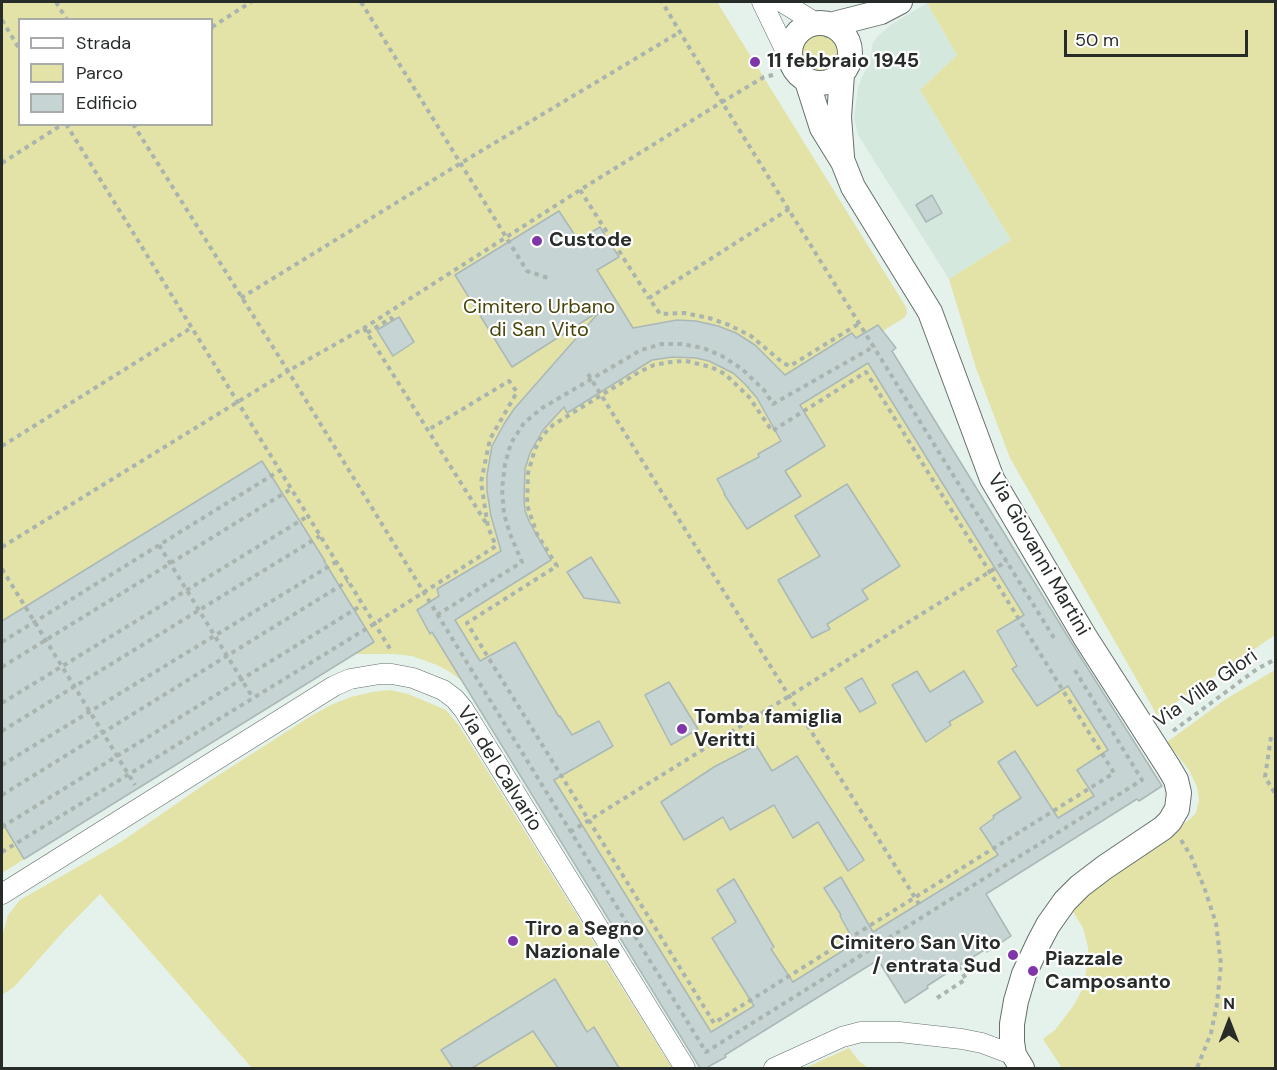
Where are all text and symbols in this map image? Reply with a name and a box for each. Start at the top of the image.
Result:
legend [18,18,213,126]
scale bar [1067,18,1252,56]
text: 50 m [1075,28,1119,52]
text: Strada [76,31,131,55]
place label: 11 febbraio 1945 [767,50,919,74]
marker: 11 febbraio 1945 [748,55,762,69]
text: Parco [76,61,123,85]
text: Edificio [76,91,137,115]
place label: Custode [549,229,632,253]
marker: Custode [530,234,544,248]
park label: Cimitero Urbano di San Vito [463,296,615,343]
street label: Via Giovanni Martini [982,469,1094,641]
street label: Via Villa Glori [1149,644,1263,734]
street label: Via del Calvario [451,702,547,836]
place label: Tomba famiglia Veritti [694,706,842,753]
marker: Tomba famiglia Veritti [675,722,689,736]
place label: Tiro a Segno Nazionale [525,918,644,965]
place label: Cimitero San Vito / entrata Sud [830,932,1001,979]
marker: Tiro a Segno Nazionale [506,934,520,948]
marker: Cimitero San Vito / entrata Sud [1006,948,1020,962]
place label: Piazzale Camposanto [1045,948,1171,995]
marker: Piazzale Camposanto [1026,964,1040,978]
north arrow [1199,992,1259,1052]
text: N [1223,993,1235,1014]

